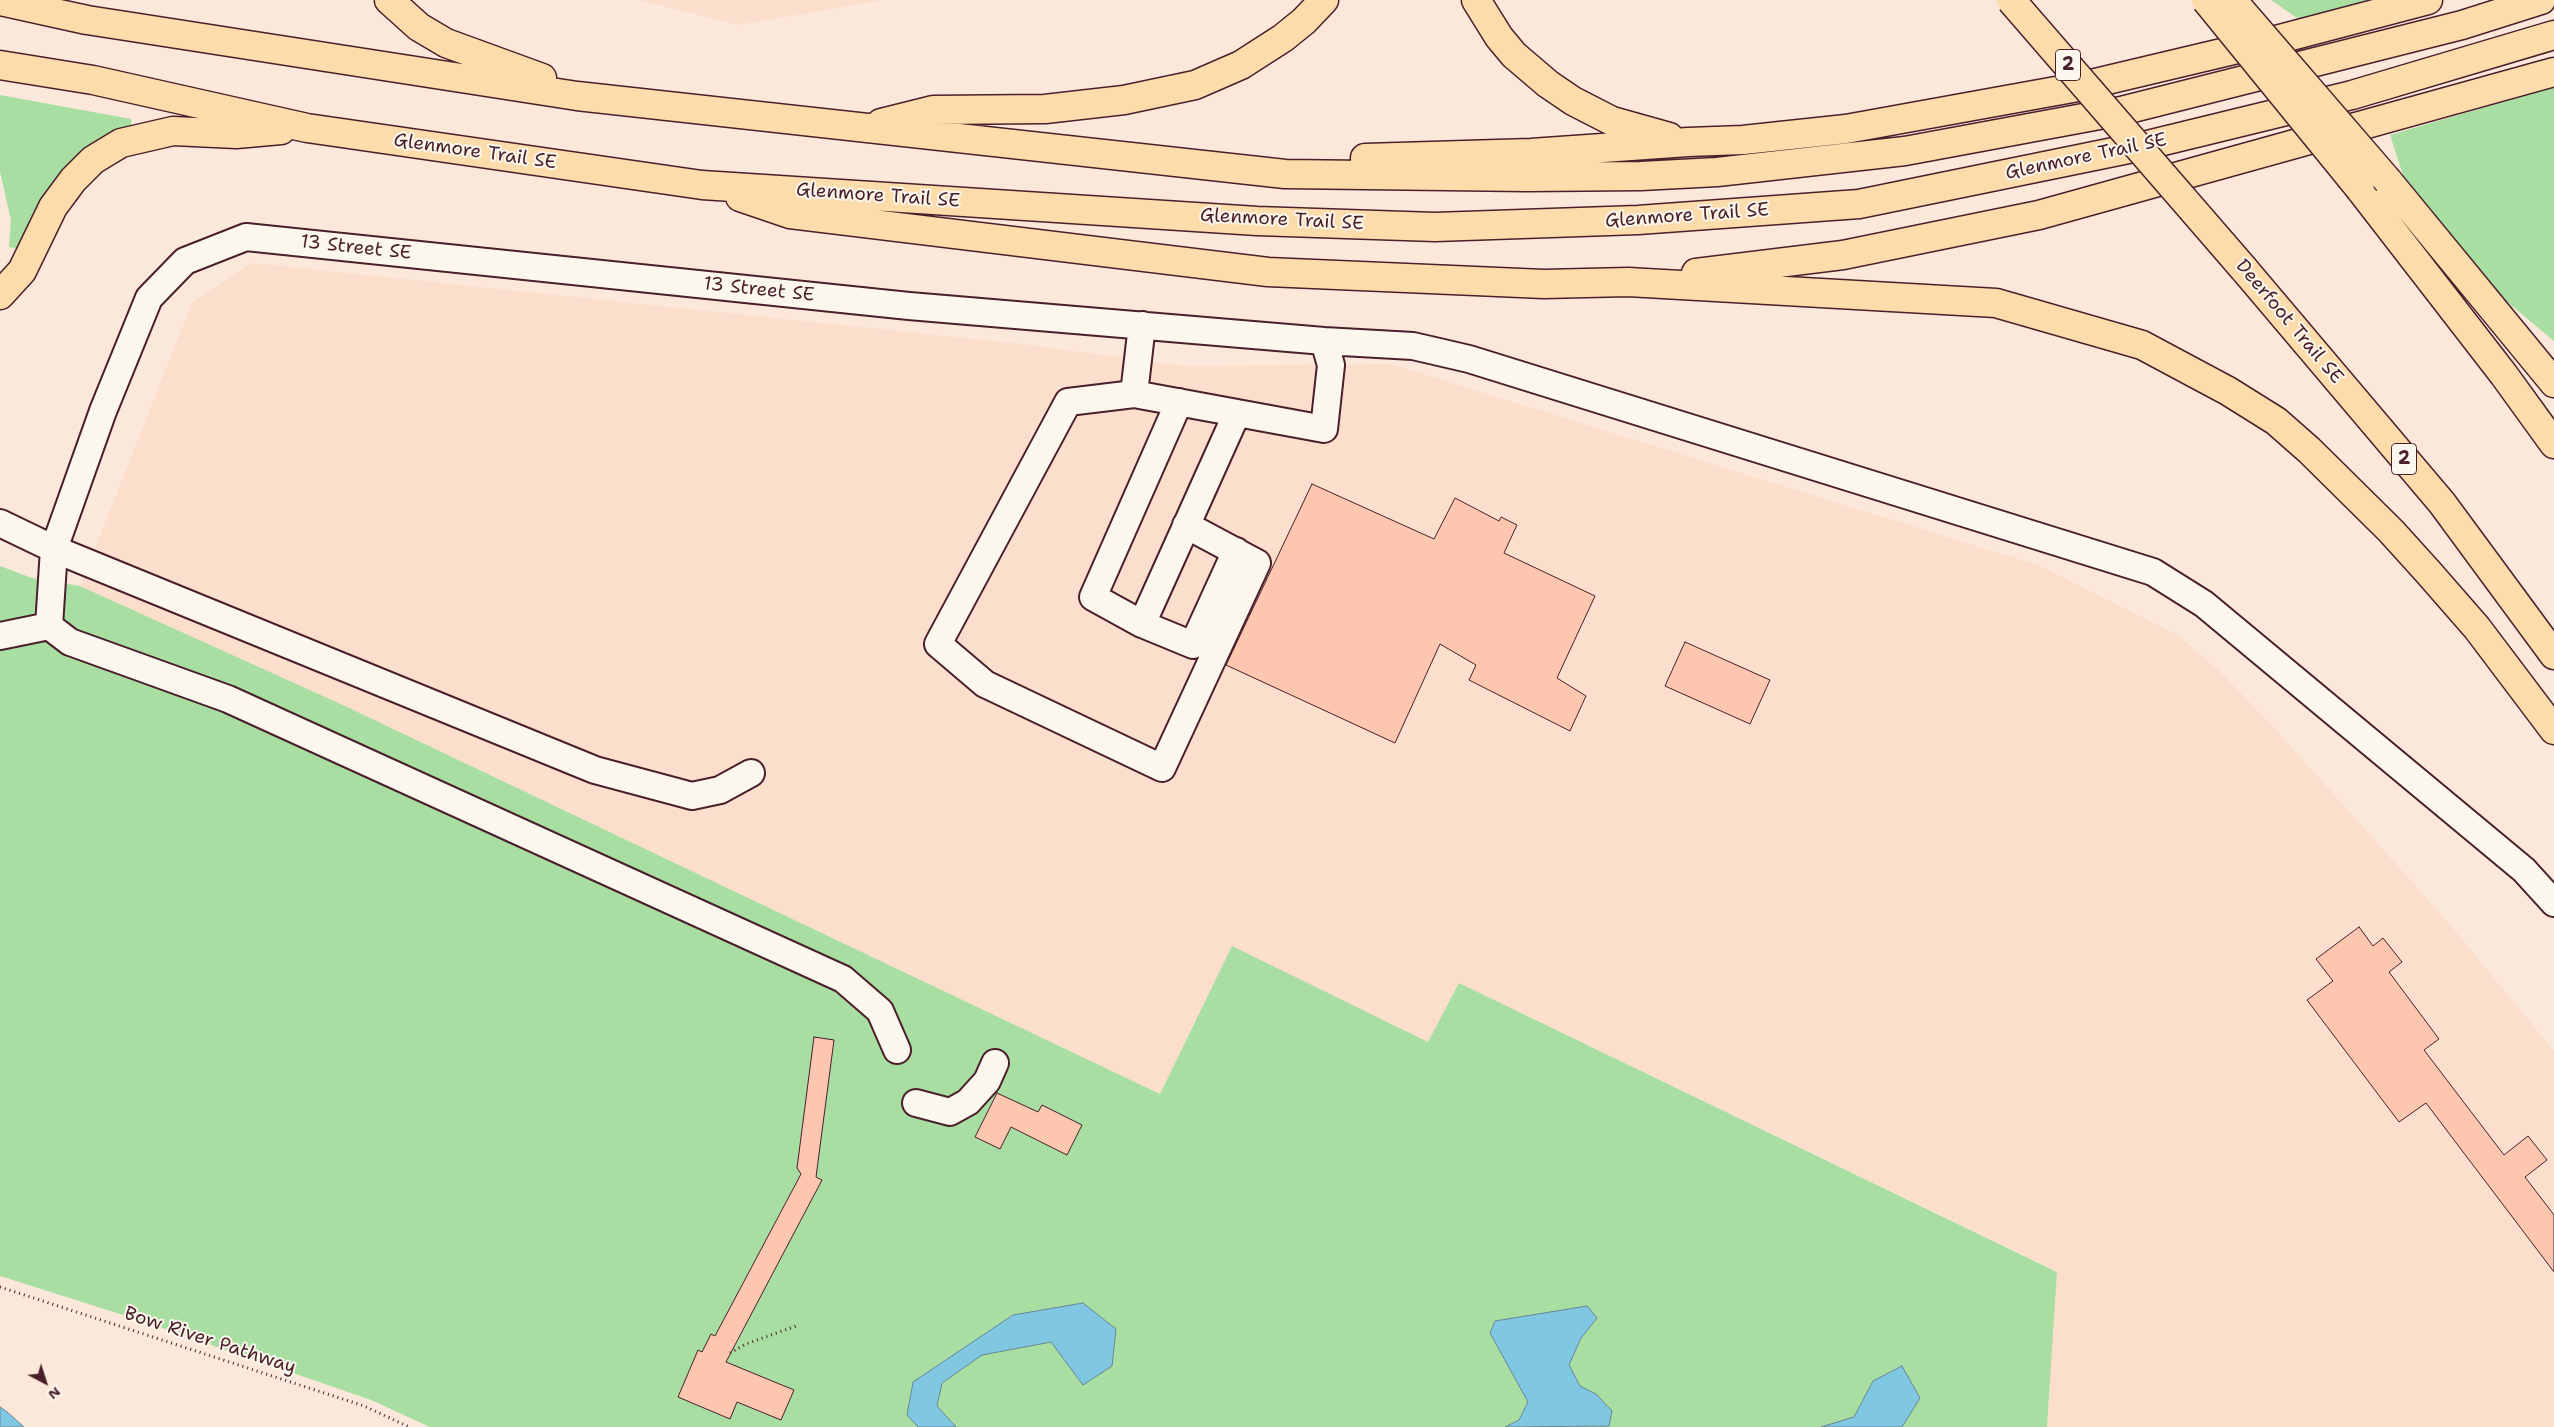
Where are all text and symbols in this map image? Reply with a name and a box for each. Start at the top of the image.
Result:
road number: 2 [2056,50,2080,80]
street label: Glenmore Trail SE [392,129,558,175]
street label: Glenmore Trail SE [2003,129,2169,185]
street label: Glenmore Trail SE [795,179,961,213]
street label: Glenmore Trail SE [1604,199,1770,233]
street label: Glenmore Trail SE [1199,204,1365,236]
street label: 13 Street SE [299,231,413,265]
street label: Deerfoot Trail SE [2230,255,2348,389]
street label: 13 Street SE [702,273,816,307]
road number: 2 [2392,444,2416,474]
street label: Bow River Pathway [121,1302,299,1380]
north arrow [20,1357,70,1407]
text: N [45,1383,65,1404]

